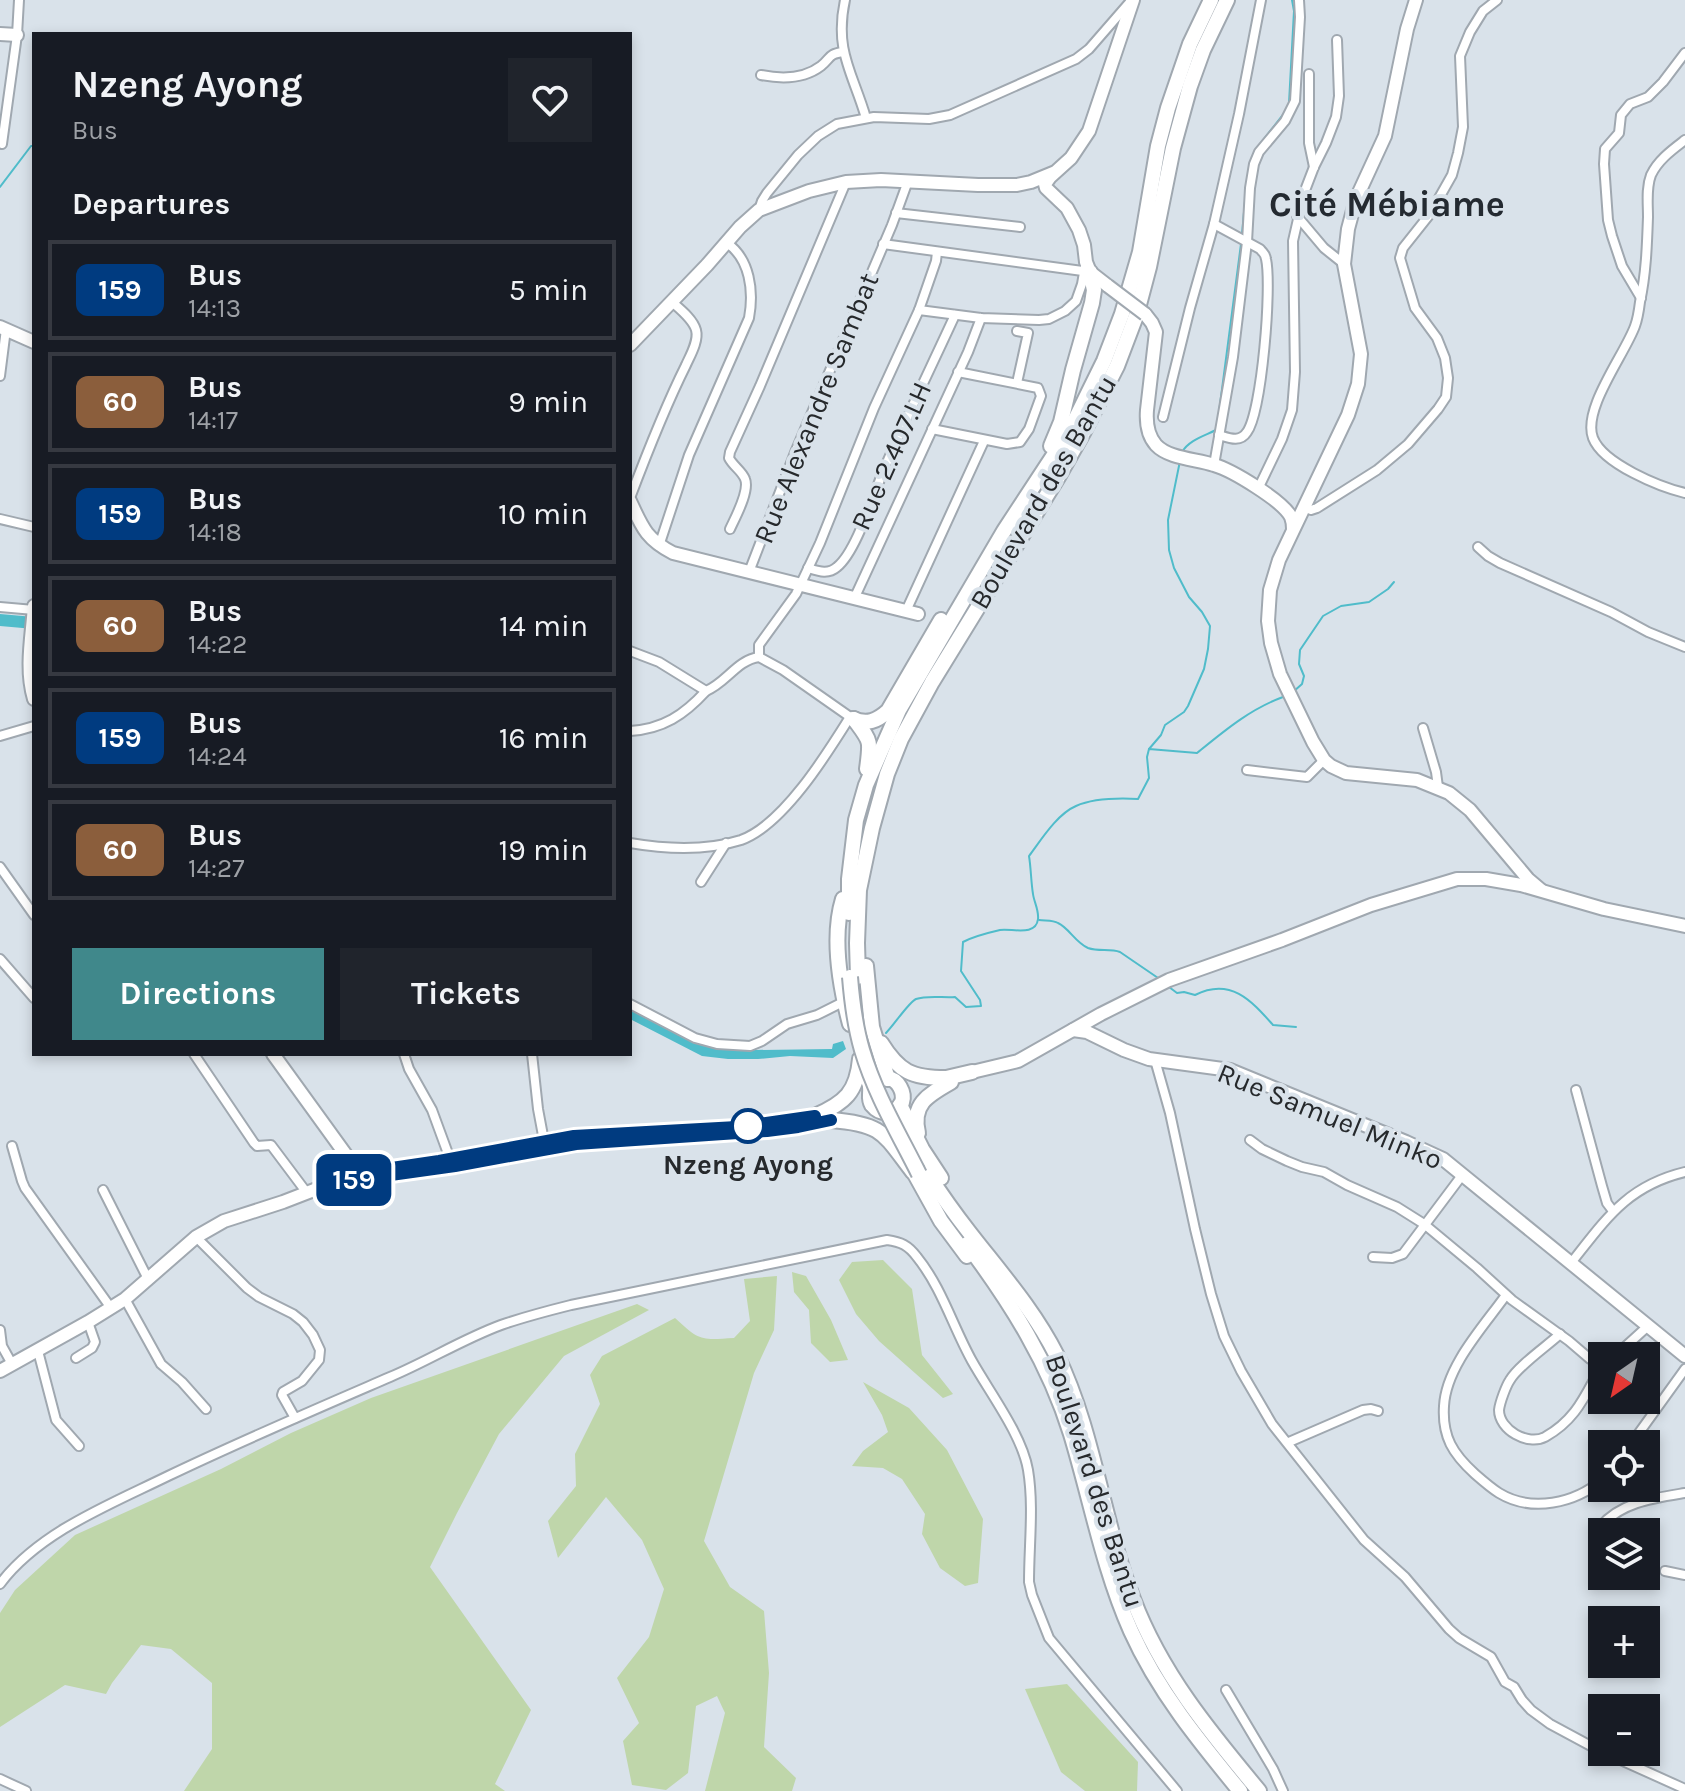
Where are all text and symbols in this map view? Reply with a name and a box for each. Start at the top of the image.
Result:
button: heart [508,58,592,142]
text: Nzeng Ayong [72,62,303,107]
text: Bus [72,115,118,146]
district label: Cité Mébiame [1269,183,1505,225]
text: Departures [72,186,230,222]
text: Bus [188,257,242,293]
street label: Rue Alexandre Sambat [747,268,885,548]
text: 5 min [509,272,588,308]
text: 159 [98,273,142,306]
text: 14:13 [188,293,241,324]
text: Bus [188,369,242,405]
street label: Boulevard des Bantu [963,369,1123,615]
street label: Rue 2.407.LH [844,377,938,535]
text: 9 min [508,384,588,420]
text: 60 [103,385,137,418]
text: 14:17 [188,405,238,436]
text: Bus [188,481,242,517]
text: 10 min [498,496,588,532]
text: 159 [98,497,142,530]
text: 14:18 [188,517,242,548]
text: Bus [188,593,242,629]
text: 14 min [499,608,588,644]
text: 60 [103,609,137,642]
text: 14:22 [188,629,247,660]
text: Bus [188,705,242,741]
text: 16 min [499,720,588,756]
text: 159 [98,721,142,754]
text: 14:24 [188,741,247,772]
text: Bus [188,817,242,853]
text: 19 min [498,832,588,868]
text: 60 [103,833,137,866]
text: 14:27 [188,853,244,884]
button: Directions [72,948,324,1040]
button: Tickets [340,948,592,1040]
street label: Rue Samuel Minko [1213,1056,1447,1176]
marker: Nzeng Ayong [731,1109,765,1143]
place label: Nzeng Ayong [663,1148,833,1181]
line badge: 159 [308,1154,400,1206]
text: 159 [332,1163,376,1196]
north arrow [1588,1342,1660,1414]
map controls [1588,1342,1660,1766]
street label: Boulevard des Bantu [1038,1350,1152,1612]
button: locate [1588,1430,1660,1502]
button: layers [1588,1518,1660,1590]
button: + [1588,1606,1660,1678]
button: − [1588,1694,1660,1766]

